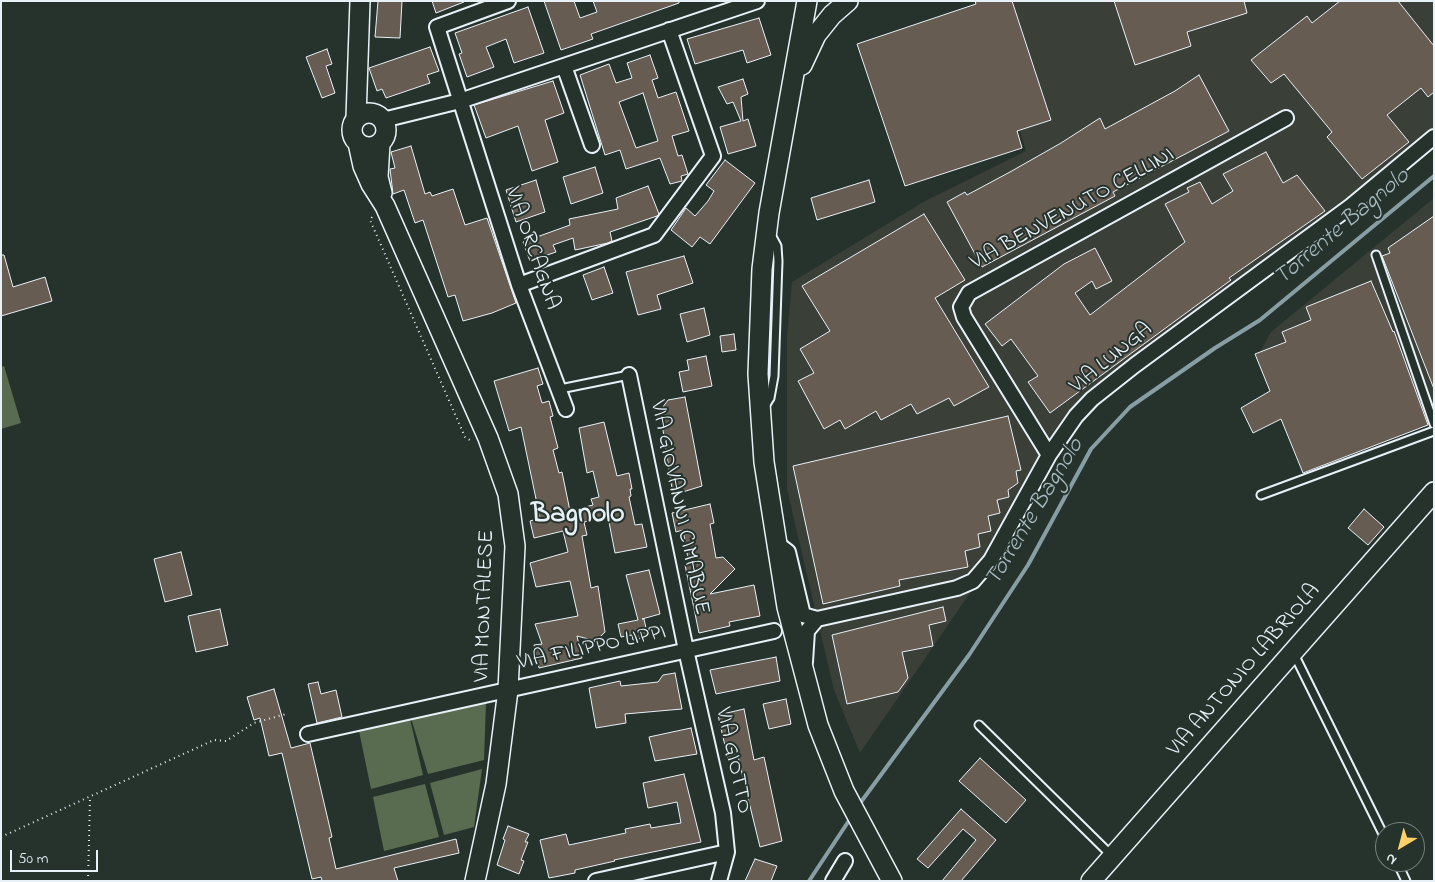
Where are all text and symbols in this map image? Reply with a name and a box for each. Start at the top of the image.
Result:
street label: VIA BENVENUTO CELLINI [966,143,1180,277]
water label: Torrente Bagnolo [1270,163,1416,293]
street label: VIA ORCAGNA [498,184,564,314]
street label: VIA LUNGA [1065,318,1159,400]
street label: VIA GIOVANNI CIMABUE [642,398,714,618]
water label: Torrente Bagnolo [981,434,1091,592]
district label: Bagnolo [531,499,625,533]
street label: VIA MONTALESE [470,529,502,683]
street label: VIA ANTONIO LABRIOLA [1163,579,1327,763]
street label: VIA FILIPPO LIPPI [515,620,669,678]
street label: VIA GIOTTO [708,706,756,816]
north arrow [1375,822,1425,872]
scale bar [12,840,100,872]
text: N [1381,847,1401,870]
text: 50 m [18,848,48,870]

